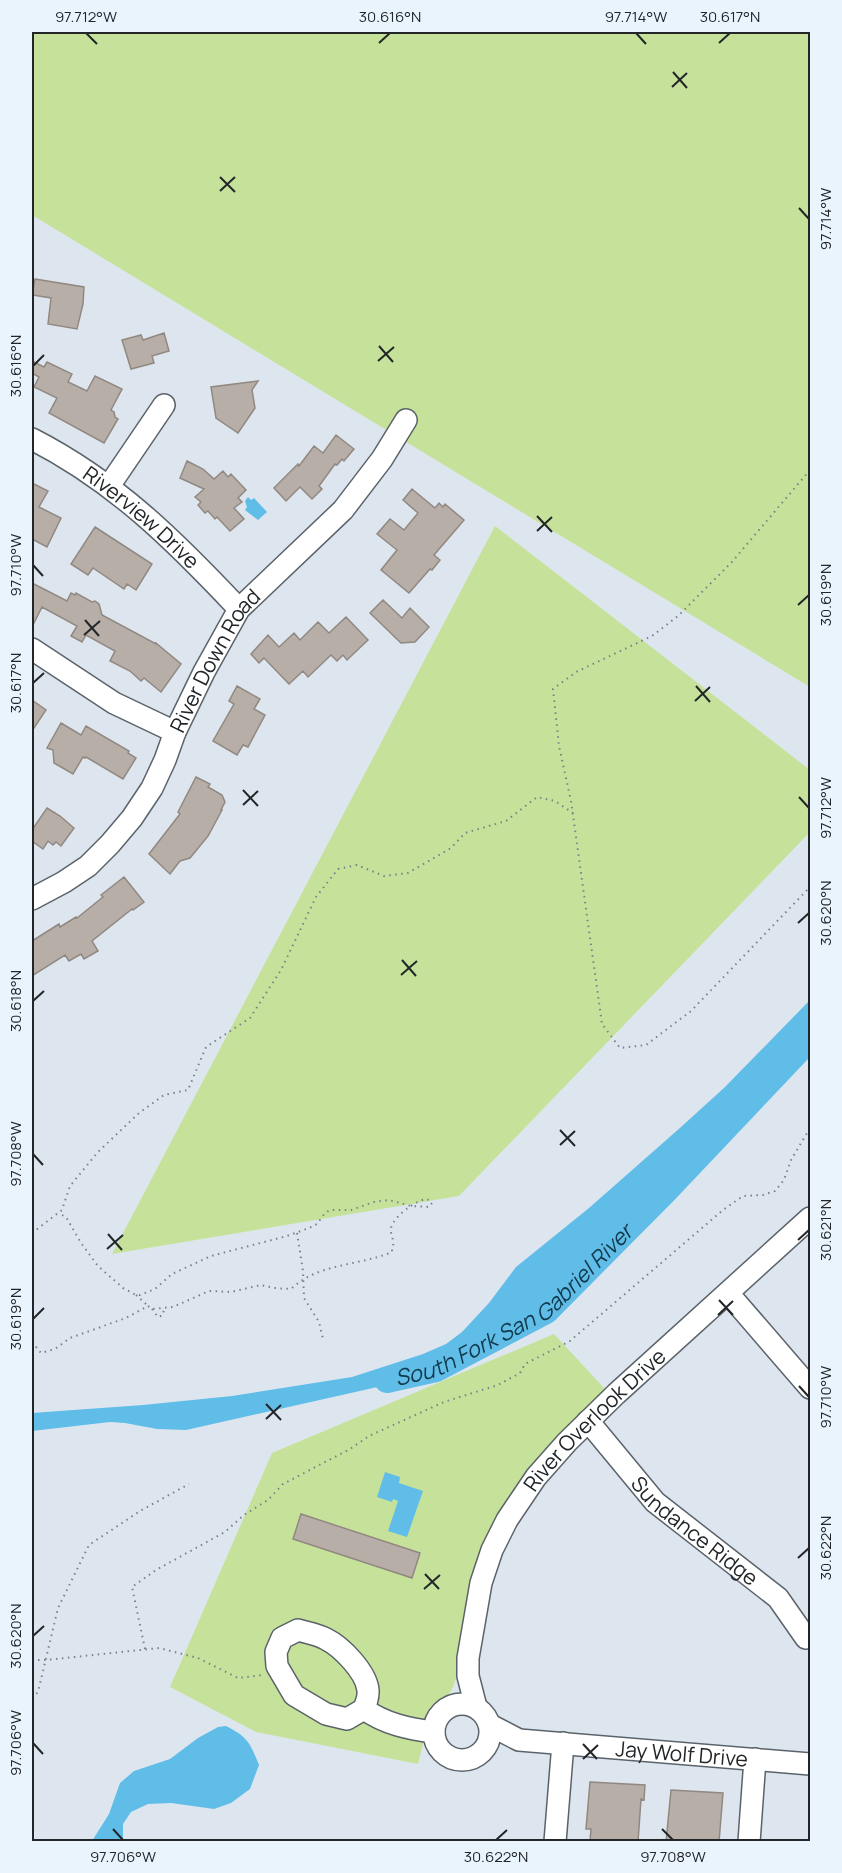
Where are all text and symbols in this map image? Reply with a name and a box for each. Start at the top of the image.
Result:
text: 97.712°W [55,6,117,27]
text: 30.616°N [359,6,421,27]
text: 97.714°W [605,6,667,27]
text: 30.617°N [700,6,760,27]
text: 97.714°W [815,188,836,250]
text: 30.616°N [5,335,26,397]
street label: Riverview Drive [78,459,206,574]
text: 97.710°W [5,534,26,596]
text: 30.619°N [815,564,836,626]
street label: River Down Road [163,582,266,737]
text: 30.617°N [5,653,26,713]
text: 97.712°W [815,777,836,839]
text: 30.620°N [815,880,836,946]
text: 30.618°N [5,970,26,1032]
text: 97.708°W [5,1121,26,1187]
text: 30.621°N [815,1199,836,1261]
water label: South Fork San Gabriel River [392,1215,641,1393]
text: 30.619°N [5,1288,26,1350]
street label: River Overlook Drive [517,1342,671,1496]
text: 97.710°W [815,1366,836,1428]
street label: Sundance Ridge [625,1470,764,1592]
text: 30.622°N [815,1516,836,1580]
text: 30.620°N [5,1603,26,1669]
text: 97.706°W [5,1710,26,1776]
street label: Jay Wolf Drive [615,1734,749,1773]
text: 97.706°W [90,1846,156,1867]
text: 30.622°N [464,1846,528,1867]
text: 97.708°W [640,1846,706,1867]

